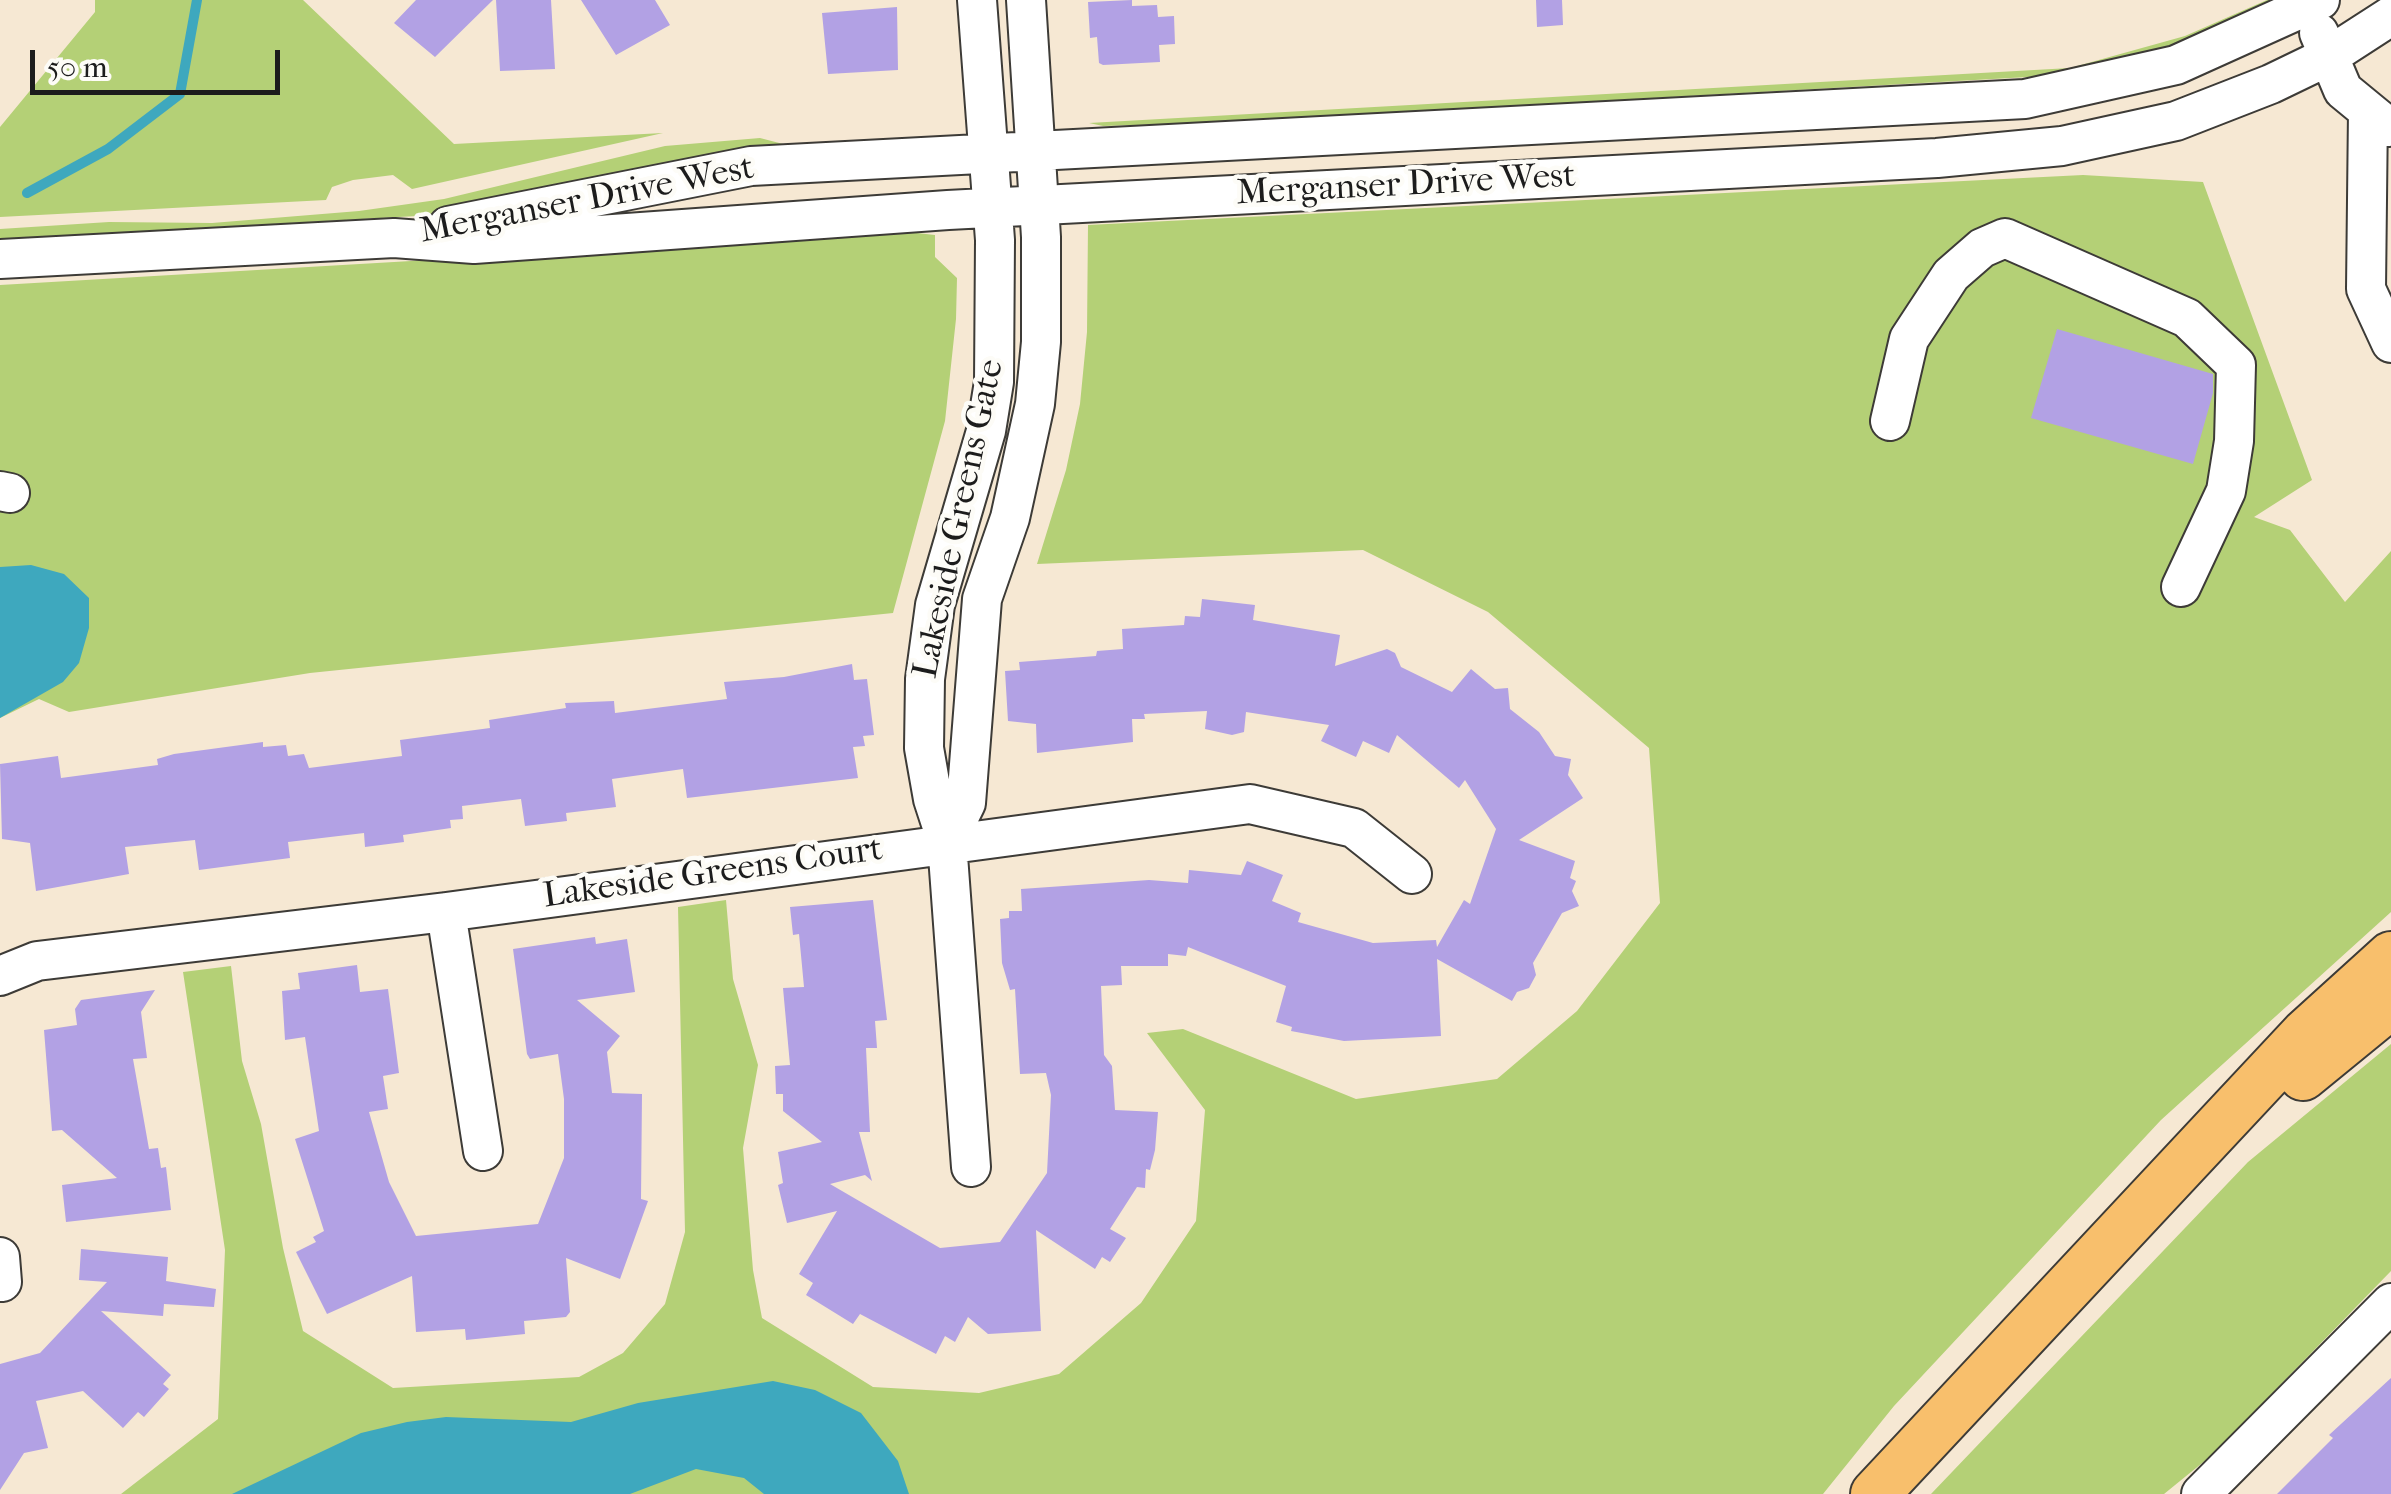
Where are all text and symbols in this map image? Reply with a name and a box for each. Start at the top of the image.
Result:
scale bar [35,30,285,92]
text: 50 m [47,50,108,85]
street label: Merganser Drive West [416,148,758,254]
street label: Merganser Drive West [1235,156,1577,216]
street label: Lakeside Greens Gate [906,356,1014,682]
street label: Lakeside Greens Court [541,829,885,919]

